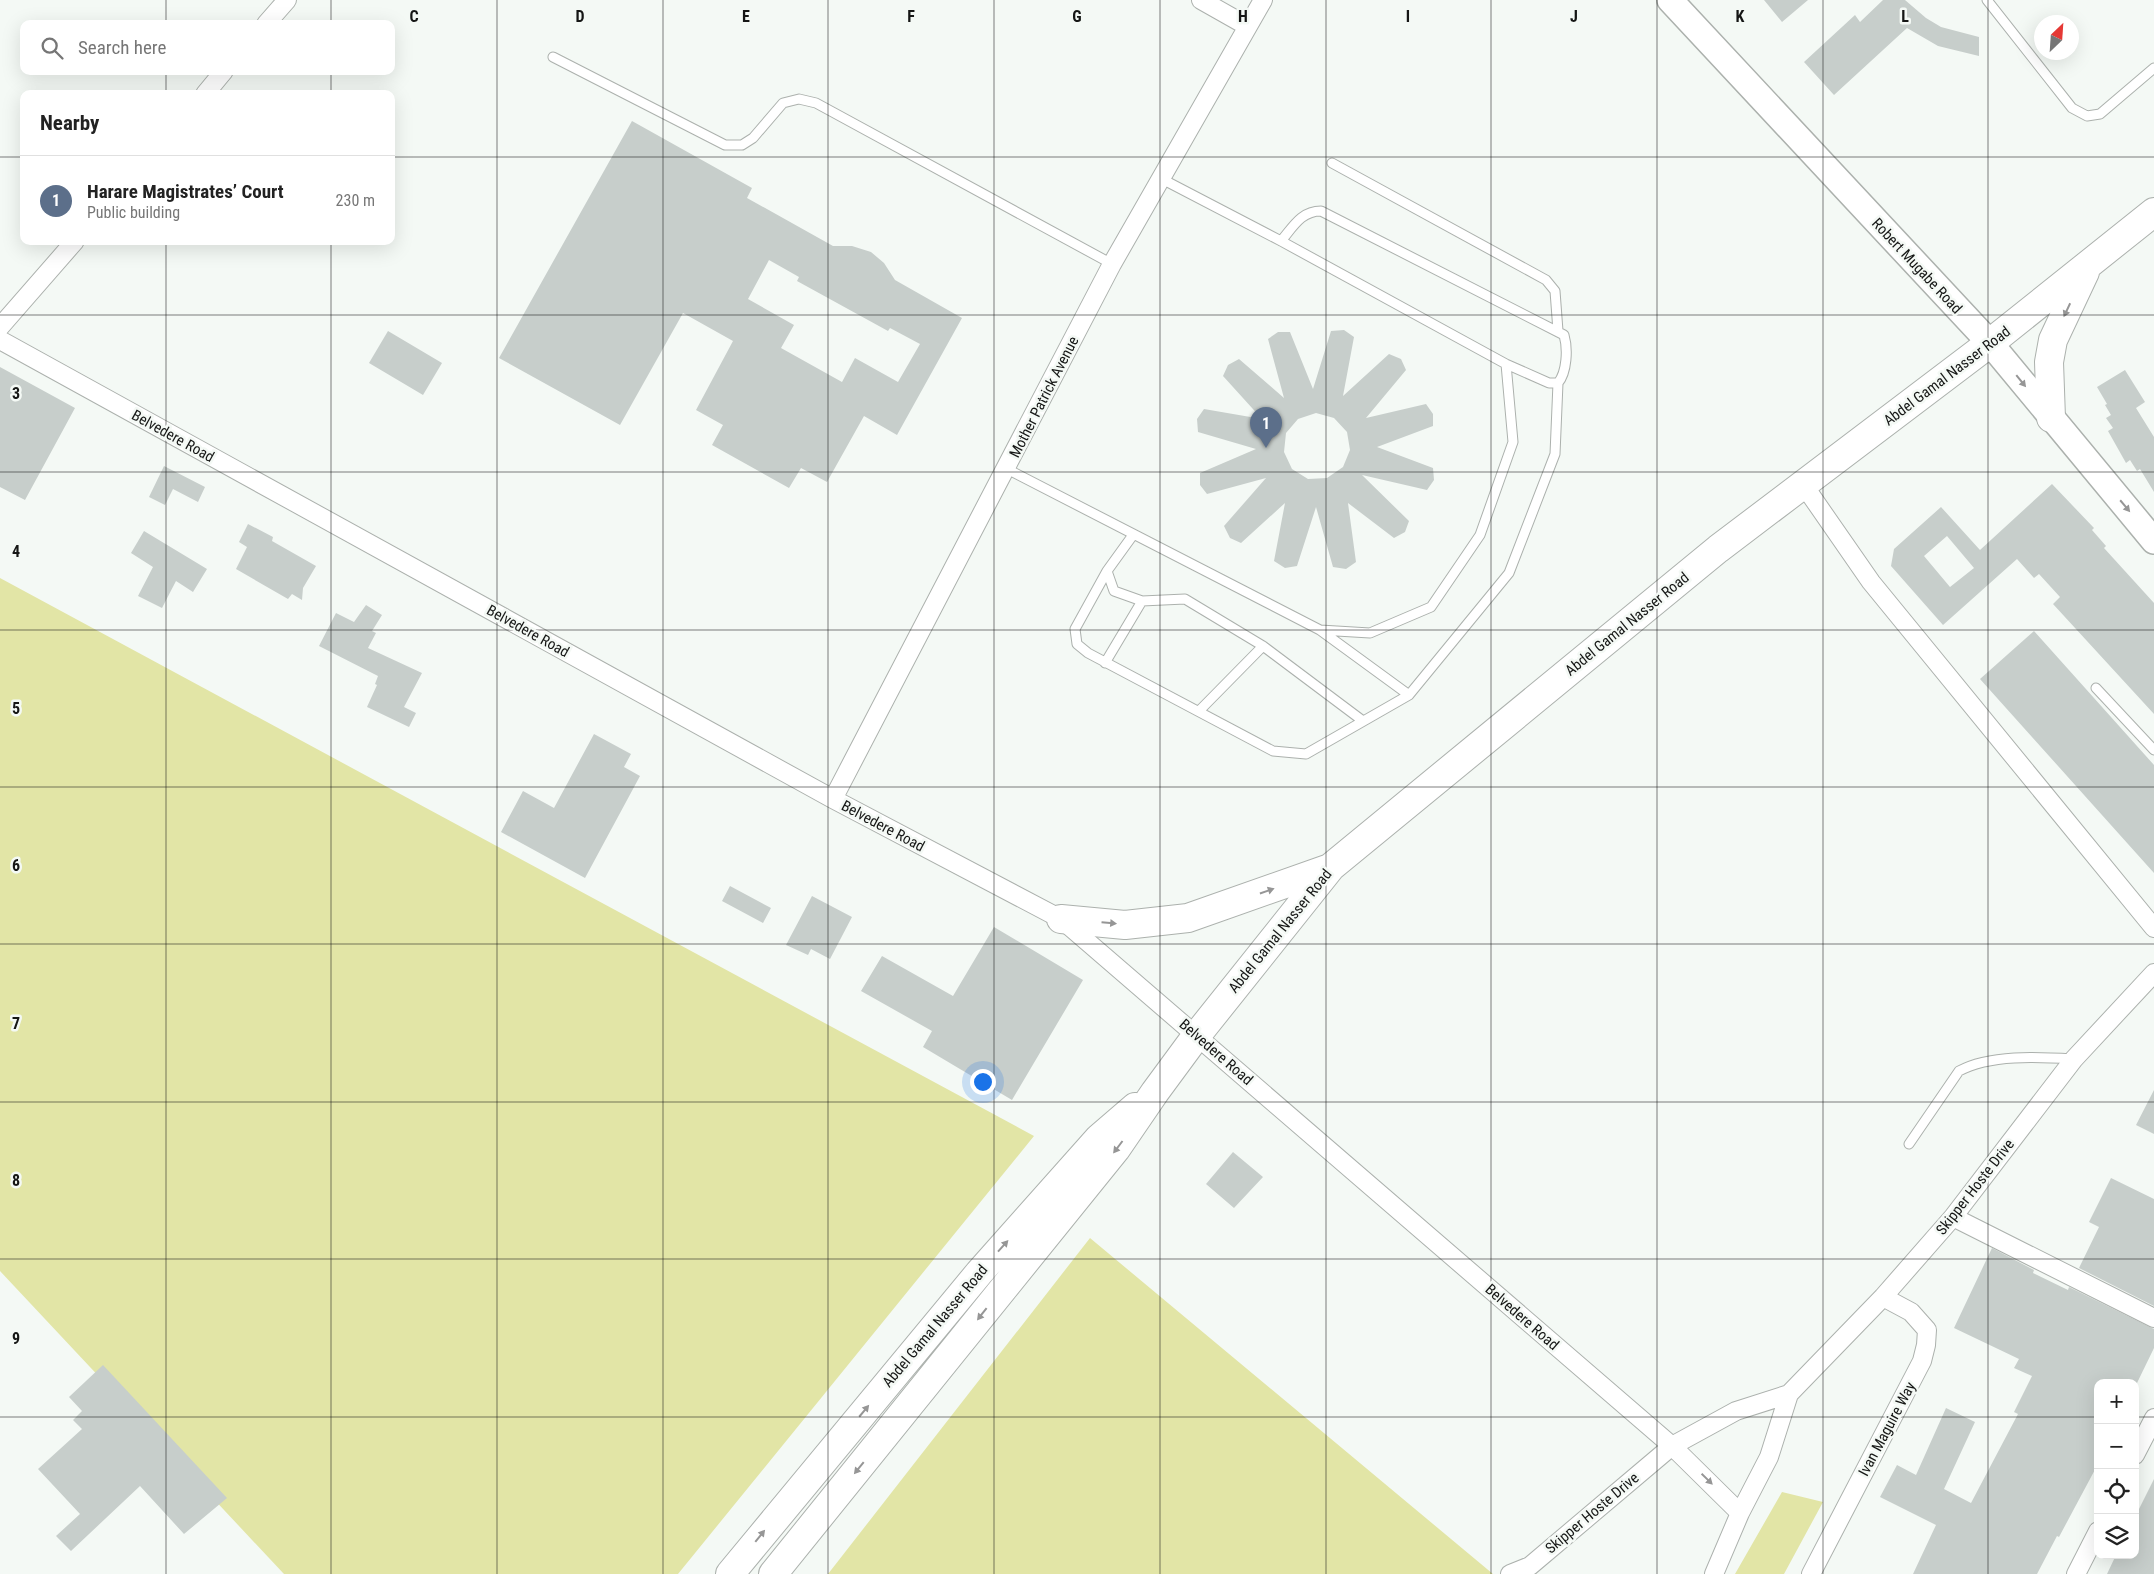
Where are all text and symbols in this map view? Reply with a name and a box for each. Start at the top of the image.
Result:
text: C [409,7,419,26]
text: D [575,7,585,26]
text: E [742,7,750,26]
text: F [907,7,915,26]
text: G [1072,7,1082,26]
text: H [1238,7,1248,26]
text: I [1406,7,1410,26]
text: J [1570,7,1578,26]
text: K [1736,7,1745,26]
text: L [1901,7,1909,26]
north arrow [2034,15,2079,60]
search box [20,20,395,75]
icon: search [38,34,66,62]
text: Search here [78,36,166,59]
text: Nearby [40,111,99,135]
text: Harare Magistrates’ Court [87,180,284,203]
text: 1 [52,191,60,210]
text: 230 m [336,191,375,210]
text: Public building [87,203,180,222]
street label: Robert Mugabe Road [1868,215,1966,317]
one-way arrow [2062,303,2070,317]
street label: Abdel Gamal Nasser Road [1880,322,2014,430]
street label: Mother Patrick Avenue [1006,333,1082,461]
one-way arrow [2015,374,2026,387]
text: 3 [12,384,20,403]
street label: Belvedere Road [129,406,217,466]
pin: 1 [1250,407,1282,448]
one-way arrow [2119,500,2130,512]
text: 4 [12,542,20,561]
street label: Abdel Gamal Nasser Road [1561,569,1693,679]
street label: Belvedere Road [484,601,572,661]
text: 5 [12,699,20,718]
street label: Belvedere Road [838,797,928,855]
text: 6 [12,856,20,875]
street label: Abdel Gamal Nasser Road [1225,865,1335,997]
one-way arrow [1260,887,1275,895]
one-way arrow [1102,920,1118,928]
text: 7 [12,1014,20,1033]
street label: Belvedere Road [1176,1015,1256,1089]
your location [970,1069,996,1095]
street label: Skipper Hoste Drive [1932,1136,2018,1238]
one-way arrow [1113,1140,1123,1154]
text: 8 [12,1171,20,1190]
one-way arrow [997,1240,1008,1253]
street label: Abdel Gamal Nasser Road [879,1261,991,1391]
street label: Belvedere Road [1482,1280,1562,1354]
one-way arrow [977,1307,988,1320]
text: 9 [12,1329,20,1348]
street label: Ivan Maguire Way [1855,1379,1919,1479]
map controls [2094,1379,2139,1559]
button: + [2094,1379,2139,1424]
one-way arrow [859,1405,870,1418]
button: − [2094,1424,2139,1469]
one-way arrow [854,1461,865,1474]
street label: Skipper Hoste Drive [1542,1469,1642,1557]
button: locate [2094,1469,2139,1514]
one-way arrow [1701,1473,1713,1485]
button: layers [2094,1514,2139,1559]
one-way arrow [755,1530,766,1543]

